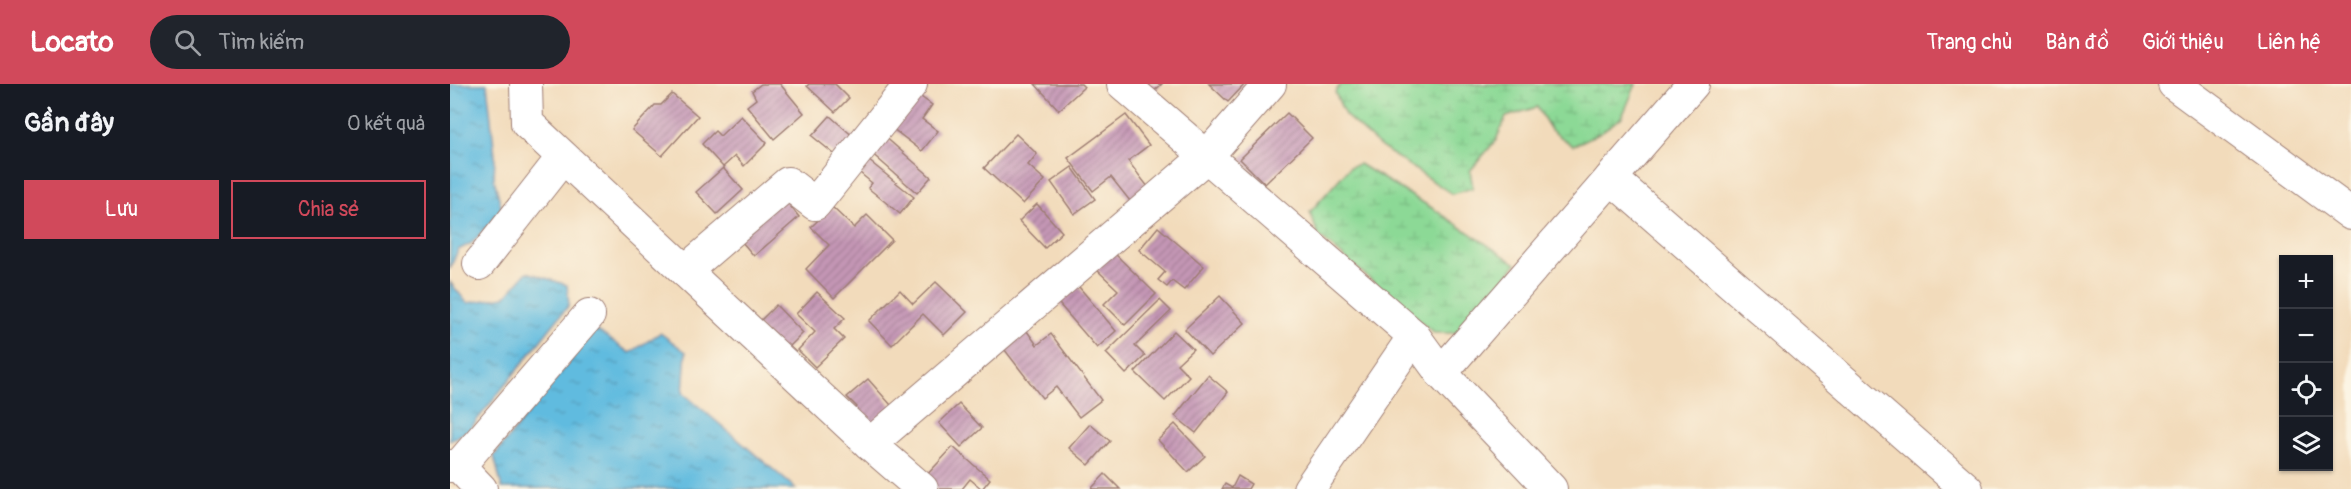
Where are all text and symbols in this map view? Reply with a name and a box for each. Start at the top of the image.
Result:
search box [150,15,570,69]
text: Locato [30,25,114,60]
icon: search [171,26,204,59]
text: Tìm kiếm [219,28,304,56]
text: Trang chủ [1927,29,2013,56]
text: Bản đồ [2046,29,2109,56]
text: Giới thiệu [2142,29,2224,56]
text: Liên hệ [2257,29,2321,56]
text: Gần đây [24,107,114,139]
text: 0 kết quả [347,111,426,136]
button: Lưu [24,180,219,239]
button: Chia sẻ [231,180,426,239]
map controls [2279,255,2333,471]
button: + [2279,255,2333,309]
button: − [2279,309,2333,363]
button: locate [2279,363,2333,417]
button: layers [2279,417,2333,471]

